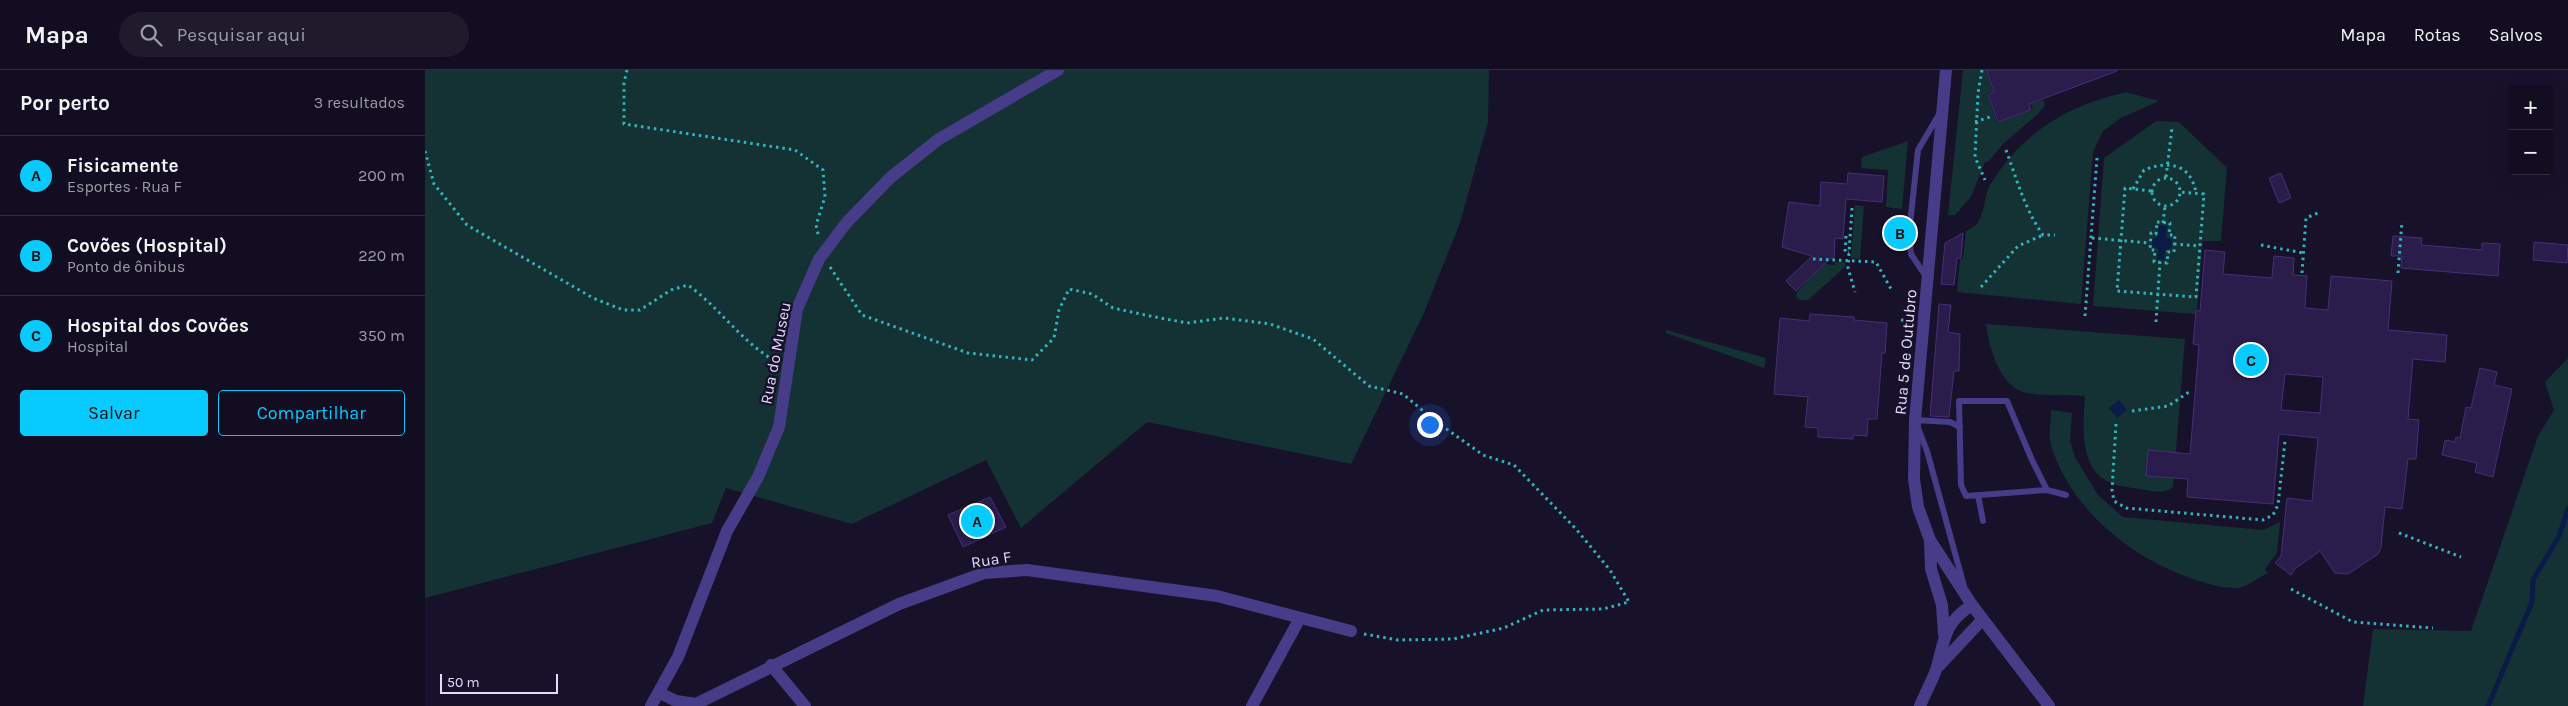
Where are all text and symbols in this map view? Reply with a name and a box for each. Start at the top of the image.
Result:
search box [119,12,469,57]
text: Mapa [25,21,89,49]
icon: search [137,21,165,49]
text: Pesquisar aqui [177,24,306,46]
text: Mapa [2340,24,2386,46]
text: Rotas [2414,24,2461,46]
text: Salvos [2489,24,2543,46]
map controls [2508,85,2553,175]
button: + [2508,85,2553,130]
text: Por perto [20,91,110,115]
text: 3 resultados [314,93,405,112]
button: − [2508,130,2553,175]
text: Fisicamente [67,155,179,177]
text: A [31,166,41,185]
text: 200 m [358,166,405,185]
text: Esportes · Rua F [67,177,182,196]
pin: B [1884,214,1916,252]
text: Covões (Hospital) [67,235,227,257]
text: B [31,246,41,265]
text: 220 m [358,246,405,265]
text: Ponto de ônibus [67,257,185,276]
street label: Rua 5 de Outubro [1891,288,1920,416]
street label: Rua do Museu [756,300,795,406]
text: Hospital dos Covões [67,315,249,337]
text: C [31,326,41,345]
text: 350 m [358,326,405,345]
text: Hospital [67,337,128,356]
pin: C [2235,341,2267,379]
button: Salvar [20,390,208,436]
button: Compartilhar [218,390,405,436]
your location [1417,412,1443,438]
pin: A [961,502,993,540]
street label: Rua F [970,547,1013,572]
scale bar [440,671,557,694]
text: 50 m [447,674,480,691]

